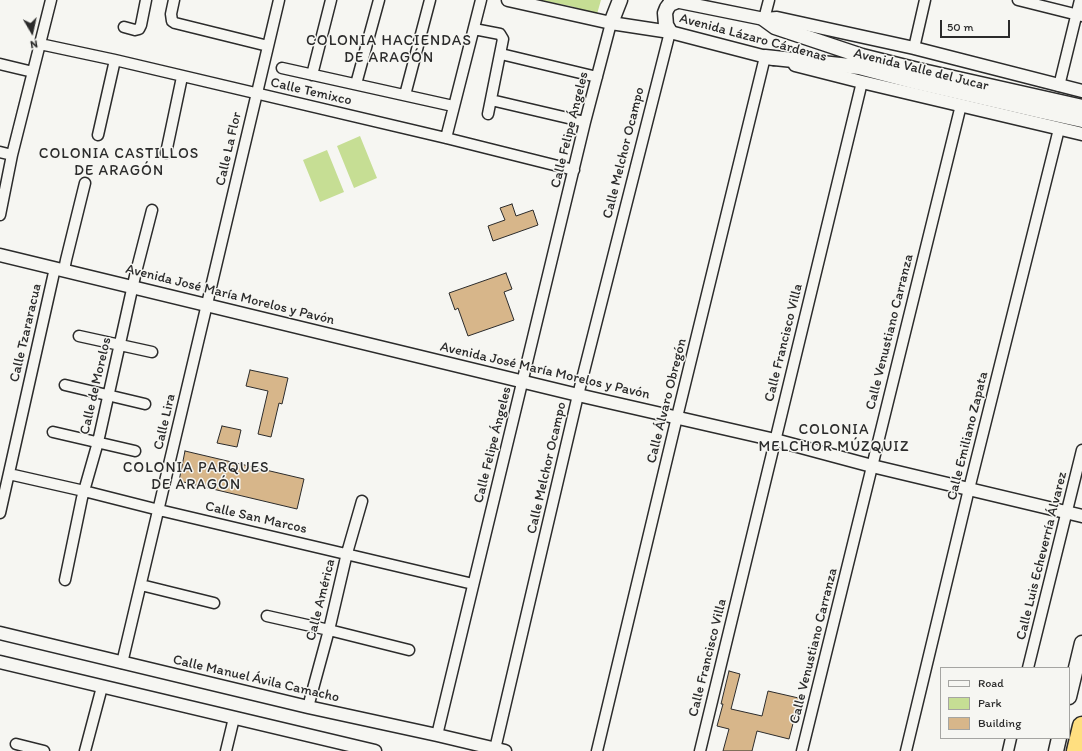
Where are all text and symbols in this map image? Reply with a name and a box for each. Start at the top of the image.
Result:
street label: Avenida Lázaro Cárdenas [678,10,828,66]
north arrow [12,12,52,52]
scale bar [942,12,1012,38]
text: 50 m [947,20,973,34]
district label: COLONIA HACIENDAS DE ARAGÓN [307,32,471,67]
text: N [29,37,39,51]
street label: Avenida Valle del Jucar [852,45,990,95]
street label: Calle Felipe Ángeles [547,70,593,190]
street label: Calle Temixco [269,75,353,109]
street label: Calle Melchor Ocampo [600,85,648,221]
street label: Calle La Flor [212,111,246,187]
district label: COLONIA CASTILLOS DE ARAGÓN [39,145,199,180]
street label: Calle Venustiano Carranza [862,252,918,412]
street label: Avenida José María Morelos y Pavón [124,261,336,329]
street label: Calle Tzararacua [7,282,45,384]
street label: Calle Francisco Villa [761,282,807,404]
street label: Calle de Morelos [77,336,115,436]
street label: Calle Álvaro Obregón [643,337,691,465]
street label: Avenida José María Morelos y Pavón [438,339,652,403]
street label: Calle Emiliano Zapata [944,370,992,502]
street label: Calle Felipe Ángeles [470,385,516,505]
street label: Calle Lira [150,392,180,452]
street label: Calle Melchor Ocampo [524,400,570,536]
district label: COLONIA MELCHOR MÚZQUIZ [759,421,909,456]
district label: COLONIA PARQUES DE ARAGÓN [122,459,270,494]
street label: Calle Luis Echeverría Álvarez [1013,470,1071,642]
street label: Calle San Marcos [204,498,308,538]
street label: Calle América [303,557,339,643]
street label: Calle Venustiano Carranza [786,566,842,726]
street label: Calle Francisco Villa [685,597,731,719]
street label: Calle Manuel Ávila Camacho [171,652,341,706]
legend [940,667,1070,739]
text: Road [978,676,1004,690]
text: Park [978,696,1002,710]
text: Building [978,716,1021,730]

